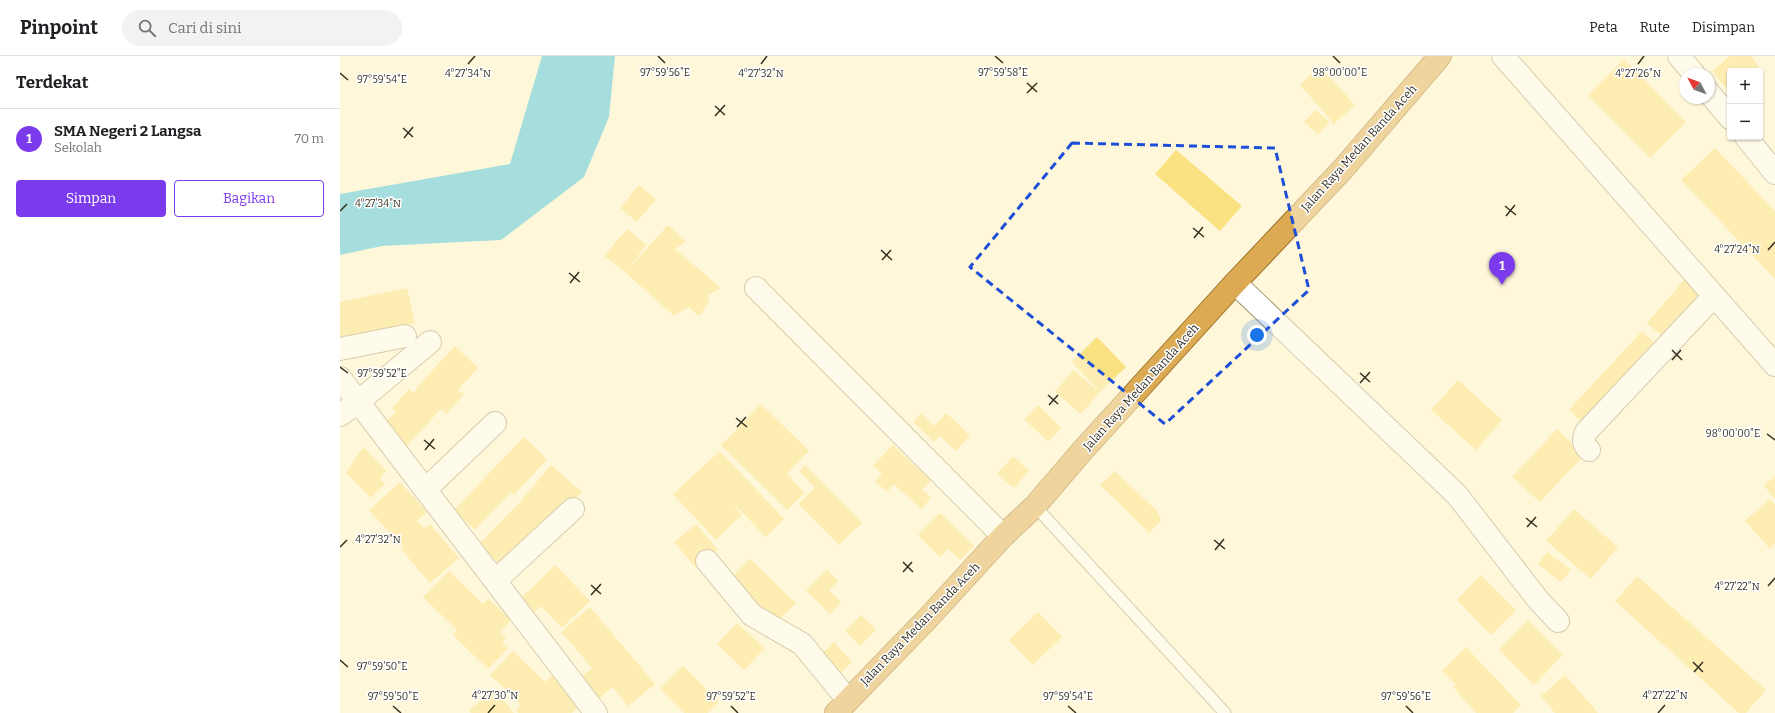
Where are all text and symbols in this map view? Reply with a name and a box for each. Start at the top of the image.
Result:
search box [122,10,402,46]
text: Pinpoint [20,16,98,39]
icon: search [136,17,158,39]
text: Cari di sini [168,19,242,37]
text: Peta [1589,19,1618,36]
text: Rute [1640,19,1670,36]
text: Disimpan [1692,19,1755,36]
text: 97°59'56"E [640,67,690,79]
text: 97°59'58"E [978,67,1028,79]
text: 98°00'00"E [1313,67,1367,79]
text: 4°27'34"N [445,68,491,80]
text: 4°27'32"N [738,68,784,80]
text: 4°27'26"N [1615,68,1661,80]
north arrow [1679,68,1715,104]
map controls [1727,68,1763,140]
button: + [1727,68,1763,104]
text: Terdekat [16,72,88,93]
text: 97°59'54"E [357,74,407,86]
street label: Jalan Raya Medan Banda Aceh [1298,81,1420,215]
button: − [1727,104,1763,140]
text: SMA Negeri 2 Langsa [54,122,202,140]
text: 1 [26,131,32,146]
text: 70 m [294,131,324,146]
text: Sekolah [54,140,102,155]
button: Simpan [16,180,166,217]
button: Bagikan [174,180,324,217]
text: 4°27'34"N [355,198,401,210]
text: 4°27'24"N [1714,244,1760,256]
pin: 1 [1489,252,1515,285]
street label: Jalan Raya Medan Banda Aceh [1080,320,1202,454]
your location [1247,325,1267,345]
text: 97°59'52"E [357,368,407,380]
text: 98°00'00"E [1706,428,1760,440]
text: 4°27'32"N [355,534,401,546]
street label: Jalan Raya Medan Banda Aceh [857,559,983,689]
text: 4°27'22"N [1714,581,1760,593]
text: 97°59'50"E [357,661,407,673]
text: 4°27'30"N [472,690,518,702]
text: 4°27'22"N [1642,690,1688,702]
text: 97°59'50"E [368,691,418,703]
text: 97°59'52"E [706,691,756,703]
text: 97°59'54"E [1043,691,1093,703]
text: 97°59'56"E [1381,691,1431,703]

